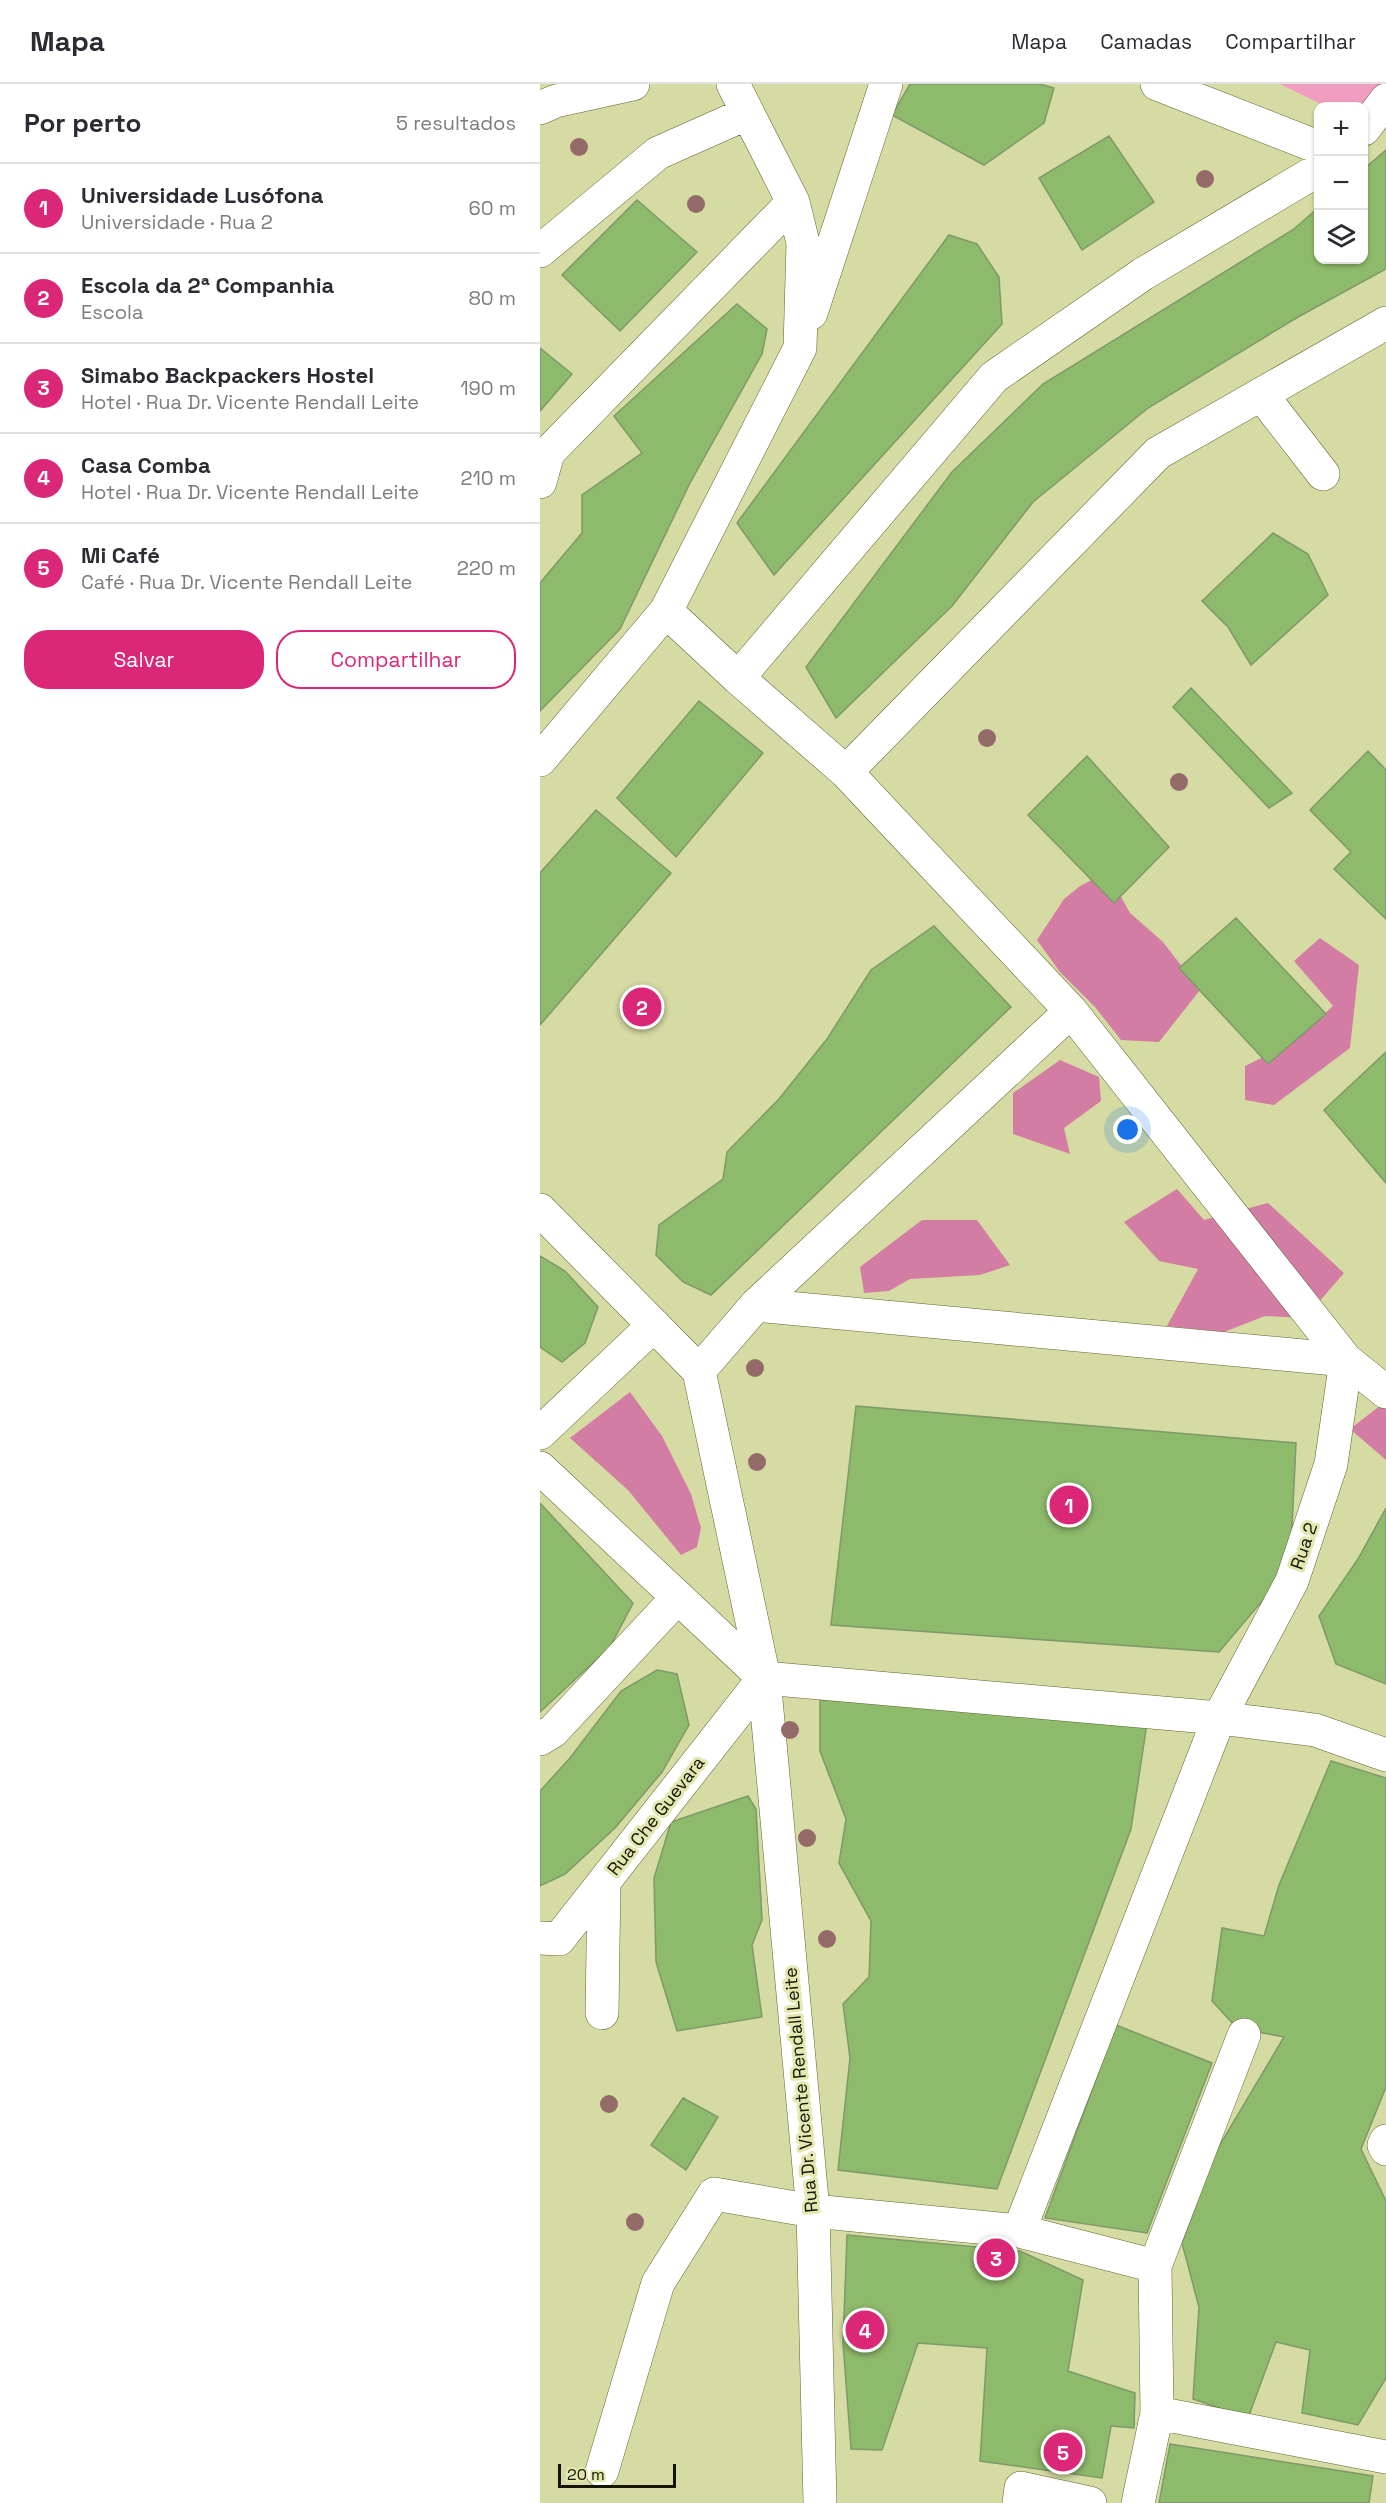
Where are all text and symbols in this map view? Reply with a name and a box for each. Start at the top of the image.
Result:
text: Mapa [30,23,105,59]
text: Mapa [1011,28,1067,55]
text: Camadas [1100,28,1192,55]
text: Compartilhar [1225,28,1356,55]
map controls [1314,102,1368,264]
button: + [1314,102,1368,156]
text: Por perto [24,106,141,140]
text: 5 resultados [396,110,516,136]
button: − [1314,156,1368,210]
text: Universidade Lusófona [81,181,323,209]
text: 1 [39,195,48,221]
text: 60 m [469,195,516,221]
text: Universidade · Rua 2 [81,209,273,235]
button: layers [1314,210,1368,264]
text: Escola da 2ª Companhia [81,271,334,299]
text: 2 [38,285,49,311]
text: 80 m [468,285,516,311]
text: Escola [81,299,144,325]
text: Simabo Backpackers Hostel [81,361,374,389]
text: 3 [37,375,50,401]
text: 190 m [460,375,516,401]
text: Hotel · Rua Dr. Vicente Rendall Leite [81,389,419,415]
text: Casa Comba [81,451,211,479]
text: 4 [37,465,50,491]
text: 210 m [460,465,516,491]
text: Hotel · Rua Dr. Vicente Rendall Leite [81,479,419,505]
text: Mi Café [81,541,160,569]
text: 5 [38,555,50,581]
text: 220 m [457,555,516,581]
text: Café · Rua Dr. Vicente Rendall Leite [81,569,412,595]
button: Salvar [24,630,264,689]
button: Compartilhar [276,630,516,689]
pin: 2 [622,984,662,1030]
your location [1113,1115,1142,1144]
pin: 1 [1050,1482,1088,1528]
street label: Rua 2 [1285,1519,1322,1572]
street label: Rua Che Guevara [602,1751,709,1880]
street label: Rua Dr. Vicente Rendall Leite [778,1966,823,2214]
pin: 3 [976,2236,1016,2280]
pin: 4 [846,2308,884,2352]
pin: 5 [1044,2430,1082,2474]
scale bar [558,2461,676,2488]
text: 20 m [567,2464,605,2485]

